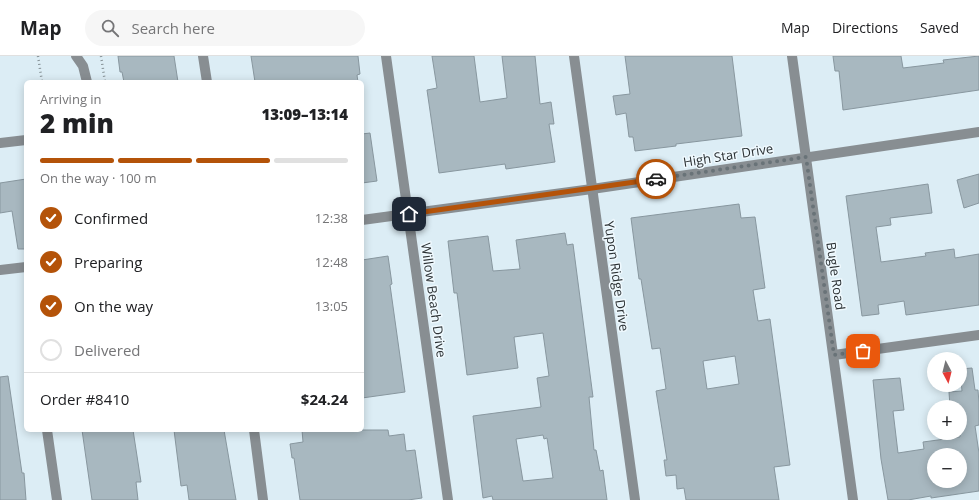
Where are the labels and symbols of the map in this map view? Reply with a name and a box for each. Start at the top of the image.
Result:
street label: High Star Drive [682,139,774,171]
courier [636,159,676,199]
pin [392,197,426,231]
street label: Yupon Ridge Drive [600,220,634,332]
street label: Bugle Road [822,241,850,311]
street label: Willow Beach Drive [417,242,451,358]
pin [846,334,880,368]
north arrow [927,352,967,392]

